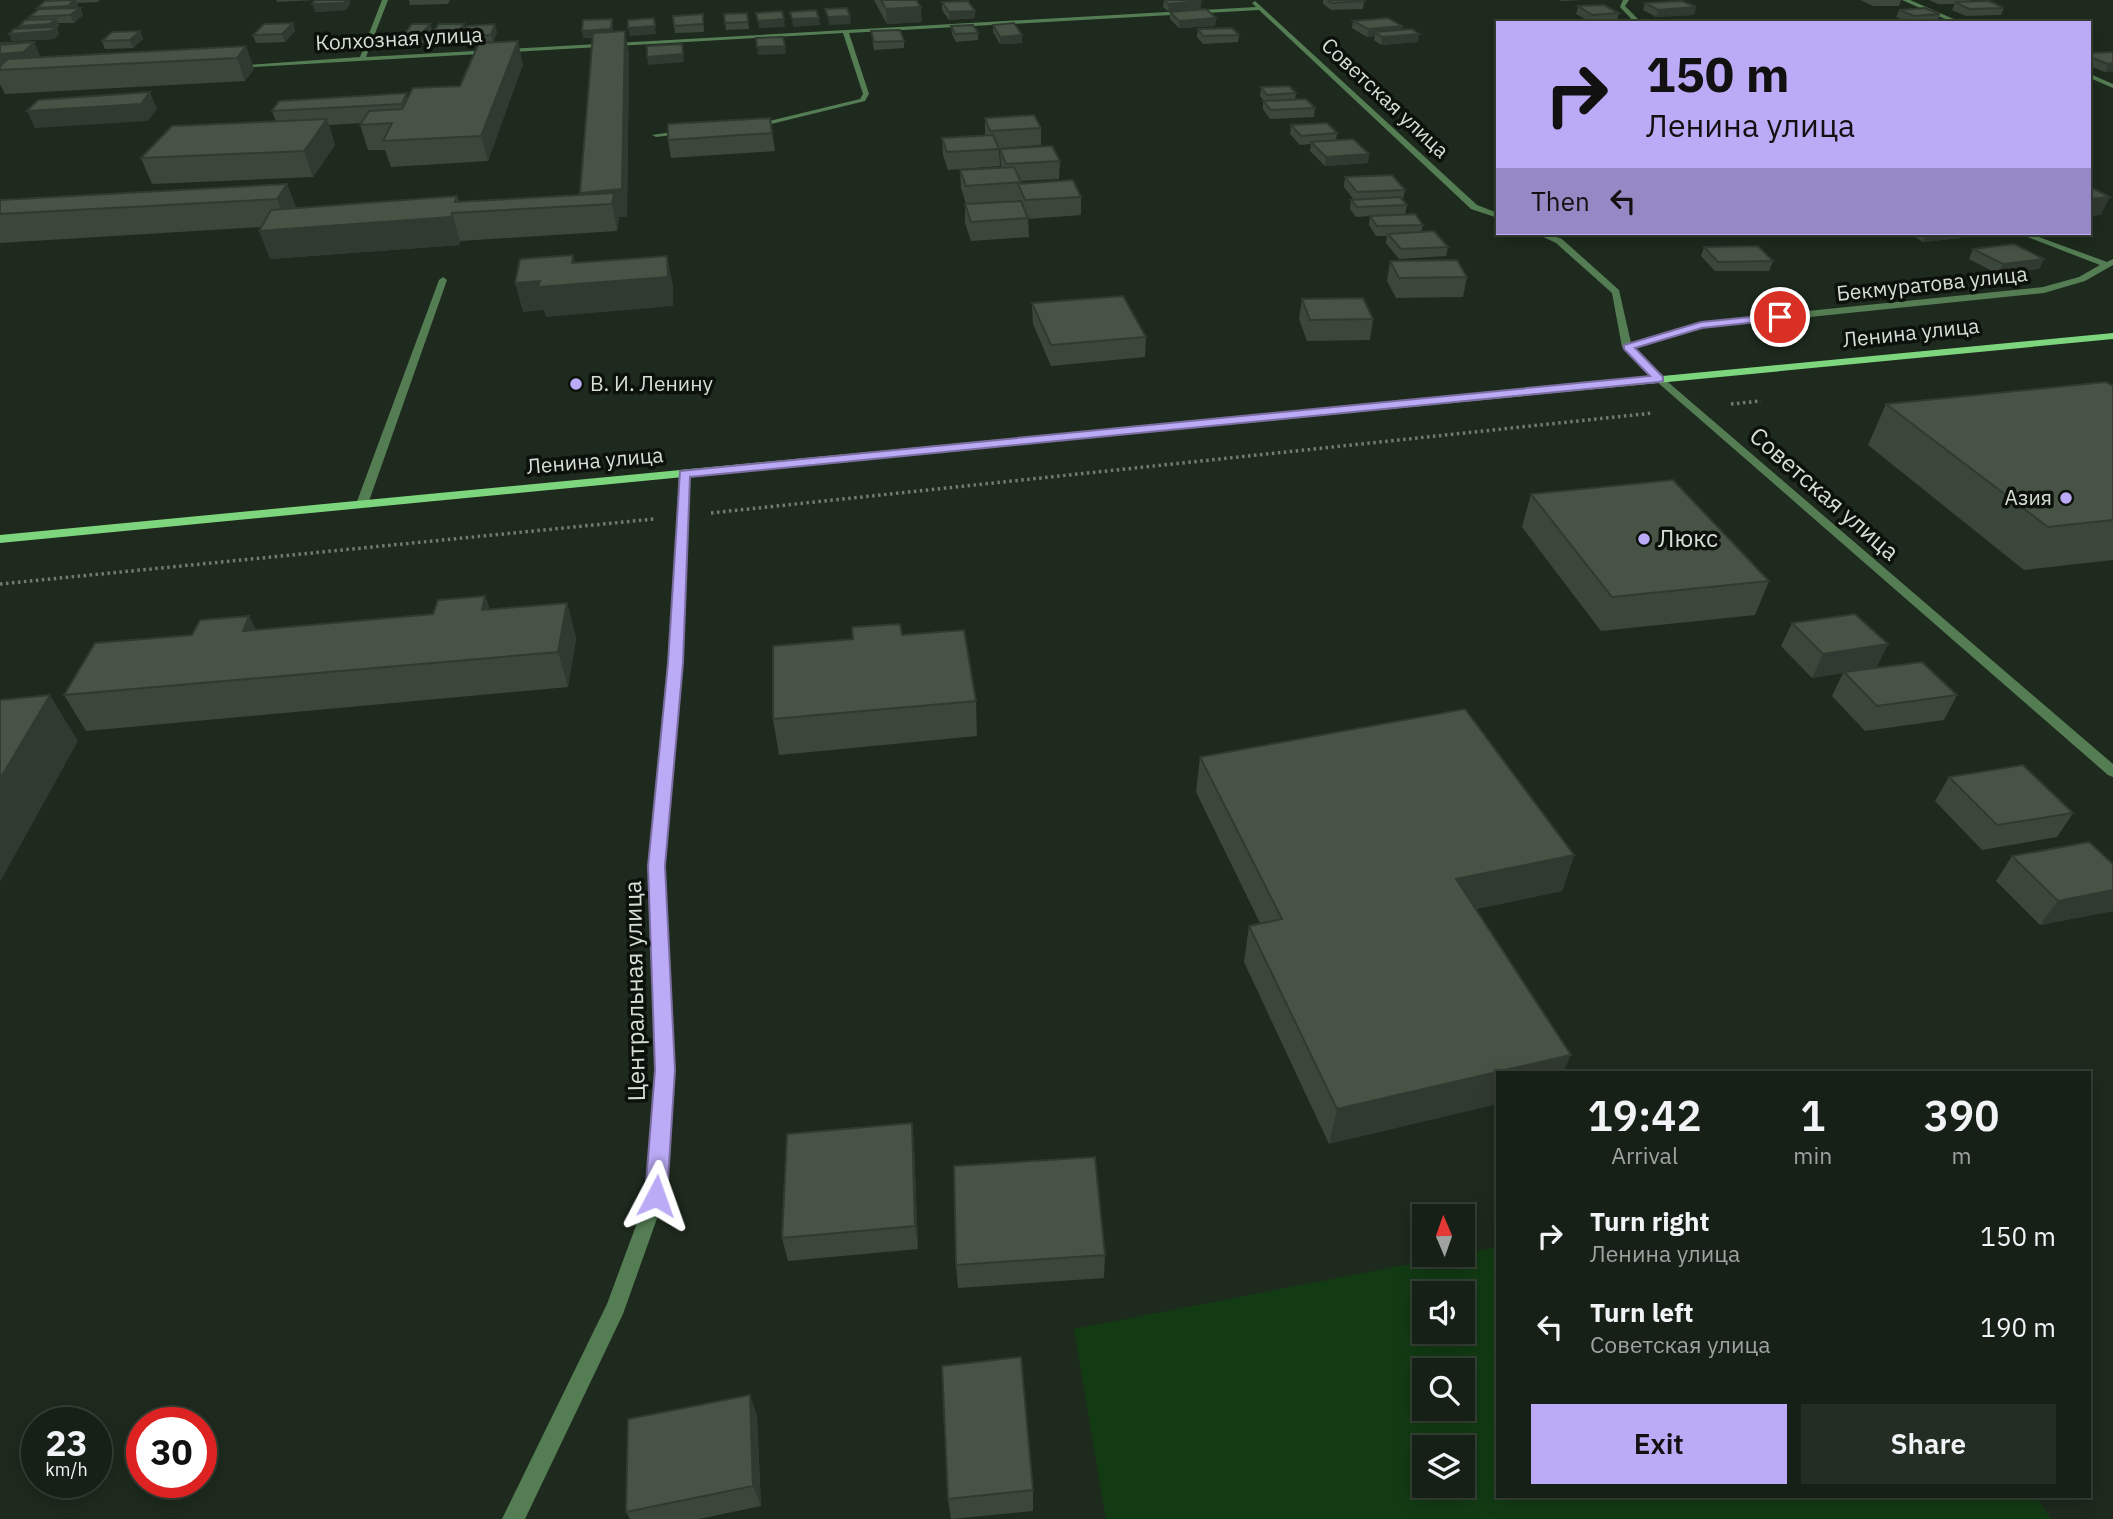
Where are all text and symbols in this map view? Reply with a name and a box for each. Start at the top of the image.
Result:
street label: Колхозная улица [315,20,483,56]
street label: Советская улица [1316,31,1456,164]
text: 150 m [1646,42,1790,105]
icon: right [1531,49,1622,140]
text: Ленина улица [1646,104,1855,146]
icon: left [1604,182,1642,220]
text: Then [1531,184,1590,218]
street label: Бекмуратова улица [1835,259,2029,307]
pin [1750,287,1810,347]
icon: arrive [1761,298,1799,336]
street label: Ленина улица [1841,311,1981,353]
place label: В. И. Ленину [590,369,714,397]
marker: В. И. Ленину [568,376,584,392]
street label: Советская улица [1743,419,1906,567]
street label: Ленина улица [525,440,665,480]
place label: Азия [2004,483,2052,511]
marker: Азия [2058,490,2074,506]
place label: Люкс [1658,522,1718,554]
marker: Люкс [1636,531,1652,547]
street label: Центральная улица [616,880,652,1102]
text: 19:42 [1588,1088,1702,1143]
text: 1 [1800,1088,1825,1143]
text: 390 [1924,1088,1999,1143]
text: Arrival [1611,1140,1678,1170]
text: min [1793,1140,1832,1170]
text: m [1952,1140,1972,1170]
position arrow [619,1159,693,1233]
north arrow [1412,1204,1475,1267]
map controls [1412,1204,1475,1498]
text: Turn right [1590,1204,1709,1238]
icon: right [1531,1217,1569,1255]
text: 150 m [1980,1219,2056,1253]
text: Ленина улица [1590,1238,1740,1268]
button: sound [1412,1281,1475,1344]
text: Turn left [1590,1295,1693,1329]
icon: left [1531,1308,1569,1346]
text: 190 m [1980,1310,2056,1344]
text: Советская улица [1590,1329,1771,1359]
button: search [1412,1358,1475,1421]
button: Exit [1531,1404,1787,1484]
button: Share [1801,1404,2056,1484]
speed limit sign: 30 [126,1407,217,1498]
text: 23 [45,1420,88,1466]
button: layers [1412,1435,1475,1498]
text: km/h [45,1458,88,1481]

